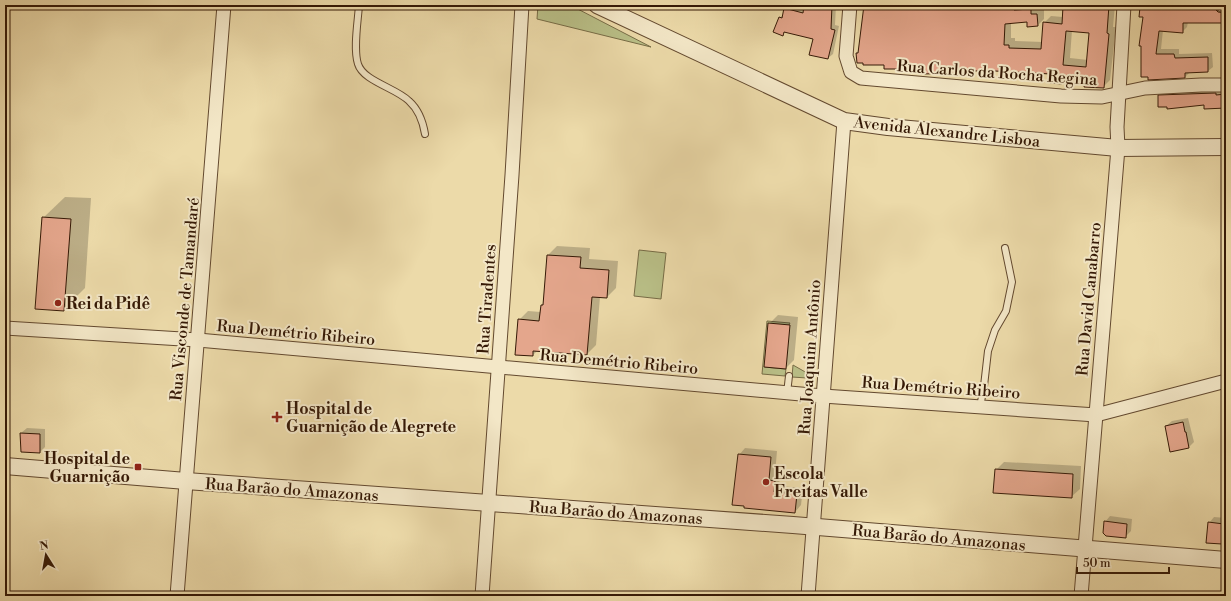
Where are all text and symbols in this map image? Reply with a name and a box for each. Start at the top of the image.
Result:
street label: Rua Carlos da Rocha Regina [896,56,1099,90]
street label: Avenida Alexandre Lisboa [852,112,1042,152]
street label: Rua Visconde de Tamandaré [166,197,204,402]
street label: Rua David Canabarro [1072,221,1106,377]
street label: Rua Tiradentes [473,243,501,355]
street label: Rua Joaquim Antônio [795,279,825,436]
place label: Rei da Pidê [66,294,151,314]
marker: Rei da Pidê [53,298,63,308]
street label: Rua Demétrio Ribeiro [216,316,376,350]
street label: Rua Demétrio Ribeiro [539,345,699,379]
street label: Rua Demétrio Ribeiro [861,372,1021,404]
place label: Hospital de Guarnição de Alegrete [286,399,457,437]
marker: Hospital de Guarnição de Alegrete [271,411,283,423]
place label: Hospital de Guarnição [44,449,130,487]
marker: Hospital de Guarnição [133,462,143,472]
place label: Escola Freitas Valle [774,464,868,502]
street label: Rua Barão do Amazonas [204,474,379,506]
marker: Escola Freitas Valle [761,477,771,487]
street label: Rua Barão do Amazonas [528,497,703,529]
street label: Rua Barão do Amazonas [851,520,1026,556]
north arrow [26,535,66,575]
text: N [39,538,50,554]
scale bar [1077,549,1169,575]
text: 50 m [1083,556,1111,571]

